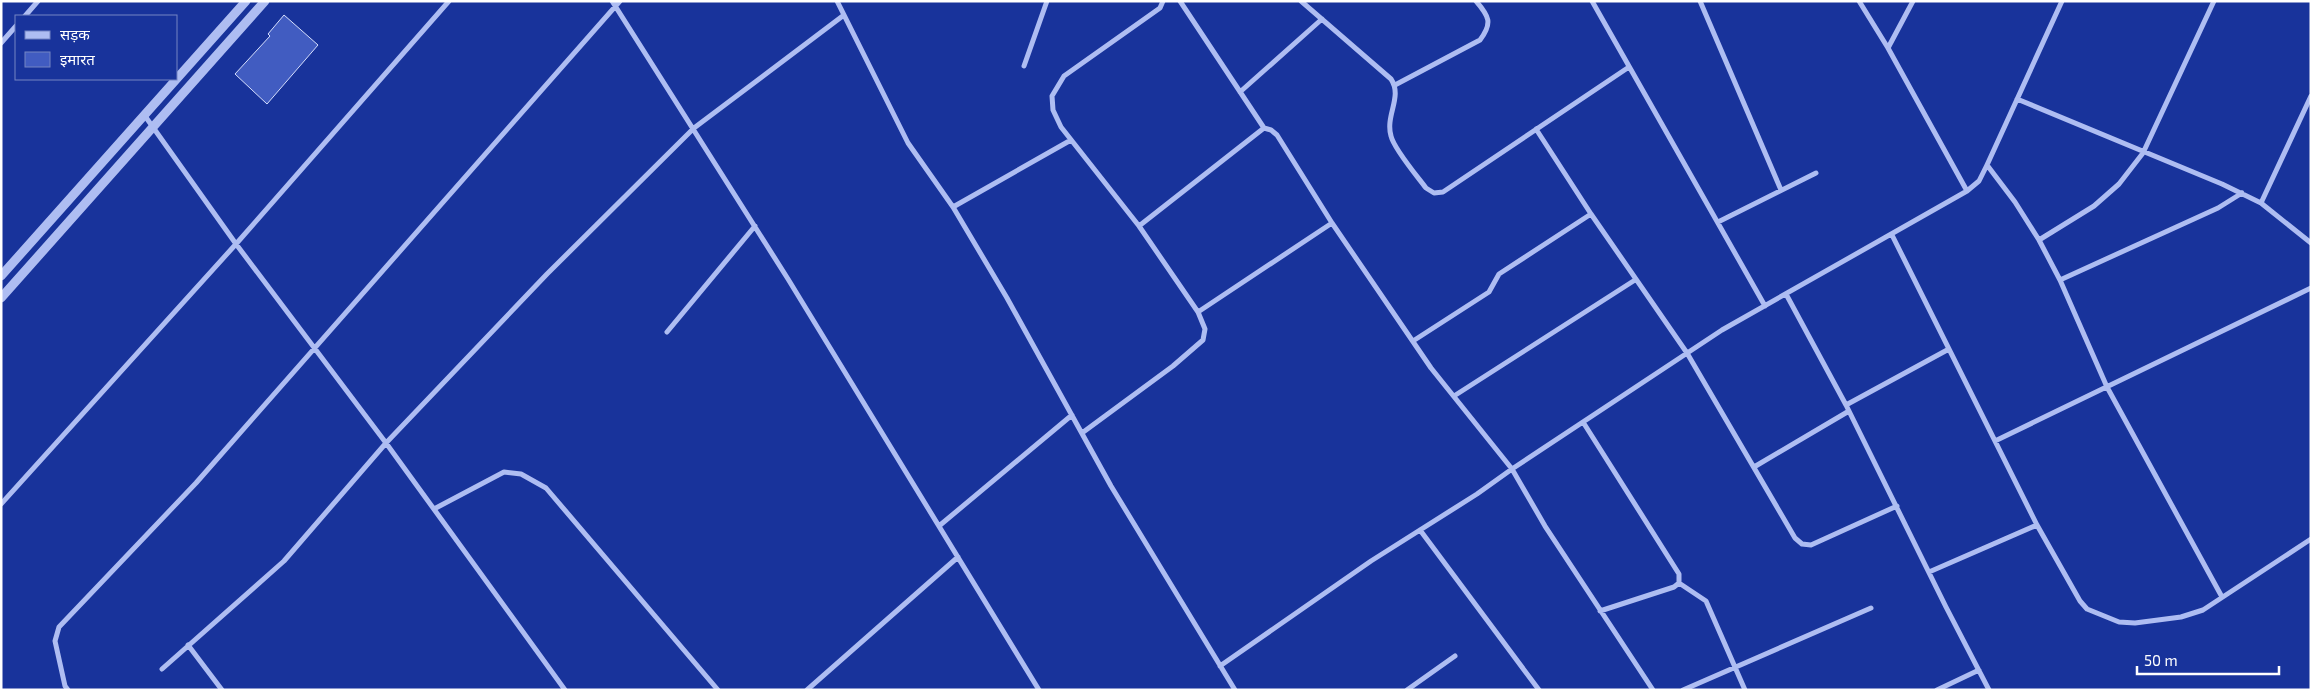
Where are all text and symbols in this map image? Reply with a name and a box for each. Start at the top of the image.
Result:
legend [15,15,178,80]
text: सड़क [60,25,90,43]
text: इमारत [60,50,95,68]
scale bar [2137,644,2280,676]
text: 50 m [2144,651,2178,669]

